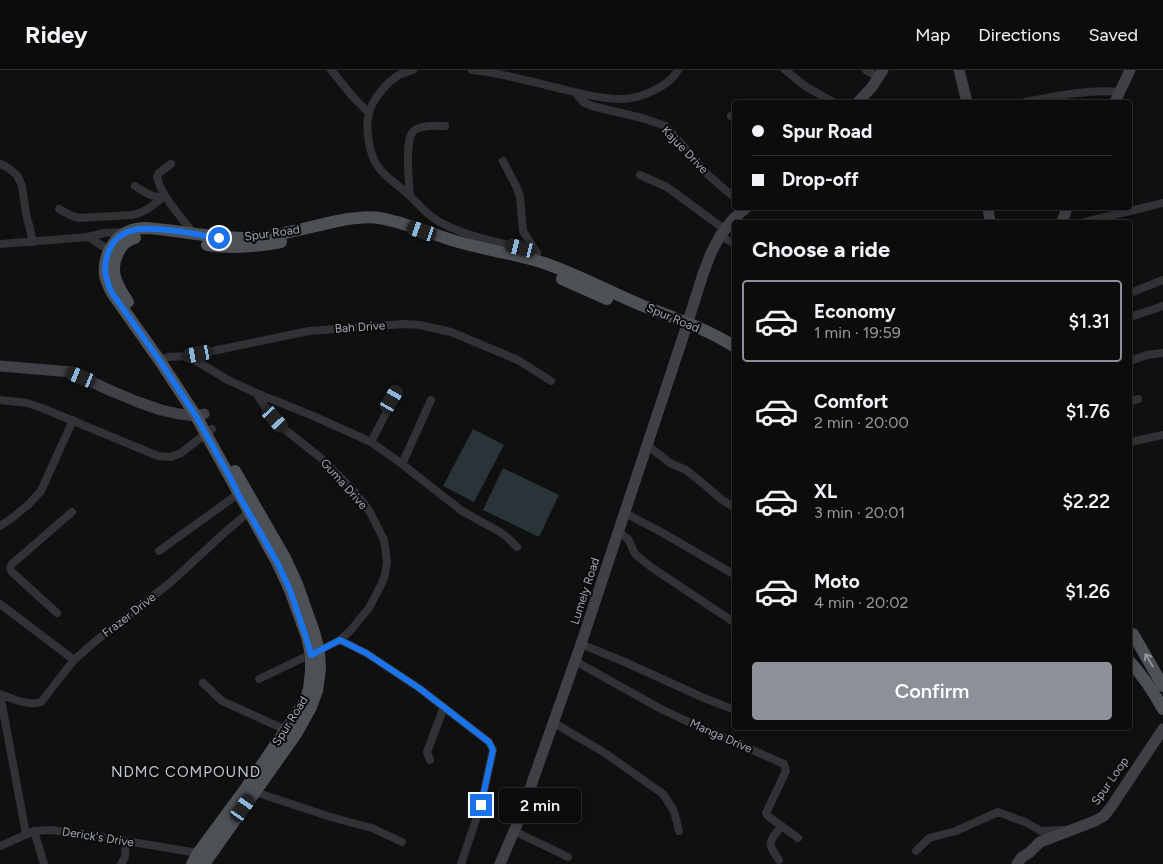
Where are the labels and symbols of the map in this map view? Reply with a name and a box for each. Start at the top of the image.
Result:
street label: Kajue Drive [659,123,711,177]
car [405,219,438,243]
street label: Spur Road [243,222,301,244]
route start [208,227,230,249]
car [504,237,537,259]
street label: Spur Road [645,301,701,335]
street label: Bah Drive [334,318,386,336]
car [181,344,214,364]
car [64,364,97,390]
car [378,382,405,416]
car [259,403,290,435]
street label: Guma Drive [318,456,371,512]
street label: Lumely Road [568,556,602,626]
street label: Frazer Drive [100,590,159,640]
one-way arrow [1143,653,1153,668]
street label: Spur Road [269,694,311,748]
street label: Manga Drive [688,716,755,756]
street label: Spur Loop [1088,754,1132,808]
district label: NDMC COMPOUND [111,763,261,781]
callout: 2 min [498,788,581,822]
car [228,791,257,825]
route end [470,794,492,816]
street label: Derick's Drive [61,824,135,850]

